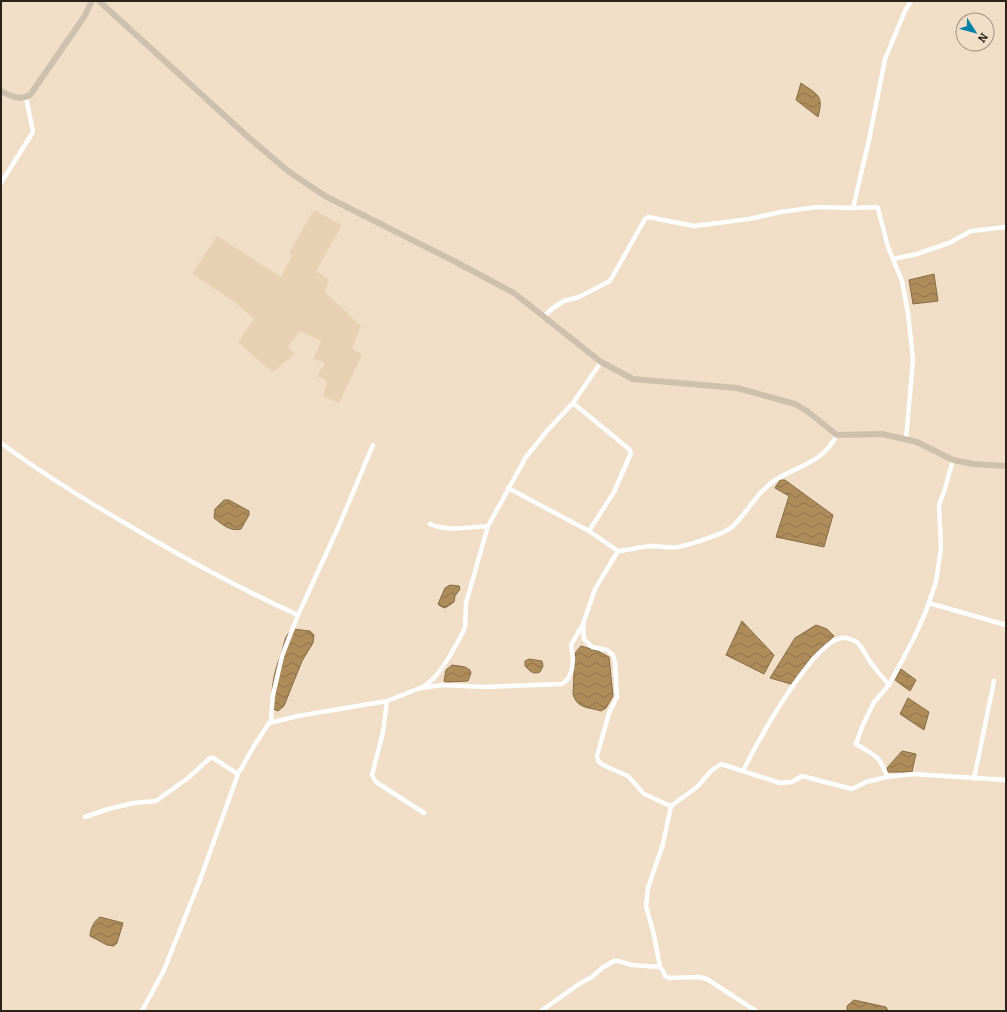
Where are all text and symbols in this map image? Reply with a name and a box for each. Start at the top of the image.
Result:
north arrow [955,12,995,52]
text: N [975,30,990,45]

